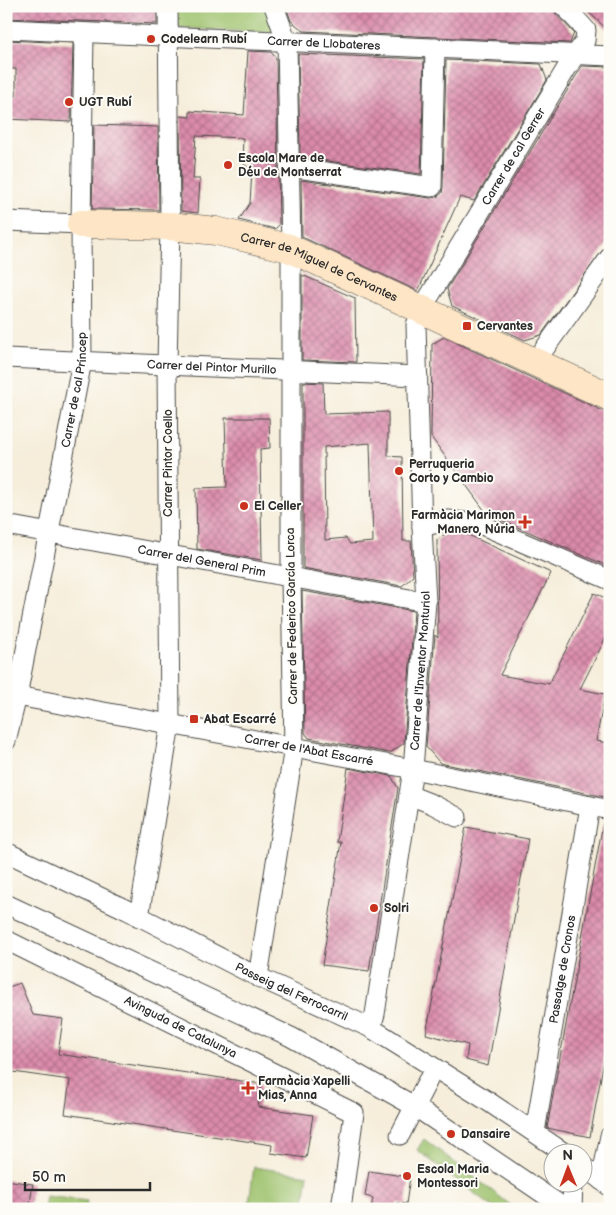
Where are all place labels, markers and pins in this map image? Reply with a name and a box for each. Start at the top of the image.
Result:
place label: Codelearn Rubí [161,32,248,47]
marker: Codelearn Rubí [145,33,157,45]
place label: UGT Rubí [79,95,132,110]
marker: UGT Rubí [63,96,75,108]
place label: Escola Mare de Déu de Montserrat [238,151,341,180]
marker: Escola Mare de Déu de Montserrat [222,159,234,171]
place label: Cervantes [477,319,533,334]
marker: Cervantes [461,320,473,332]
place label: Perruqueria Corto y Cambio [409,457,494,486]
marker: Perruqueria Corto y Cambio [393,465,405,477]
place label: El Celler [254,499,301,514]
marker: El Celler [238,500,250,512]
place label: Farmàcia Marimon Manero, Núria [411,508,515,537]
marker: Farmàcia Marimon Manero, Núria [519,516,531,528]
place label: Abat Escarré [203,712,276,727]
marker: Abat Escarré [188,713,200,725]
place label: Solri [384,901,409,916]
marker: Solri [368,902,380,914]
place label: Farmàcia Xapelli Mias, Anna [258,1074,350,1103]
marker: Farmàcia Xapelli Mias, Anna [242,1082,254,1094]
place label: Dansaire [461,1127,510,1142]
marker: Dansaire [445,1128,457,1140]
place label: Escola Maria Montessori [417,1162,489,1191]
marker: Escola Maria Montessori [401,1170,413,1182]

